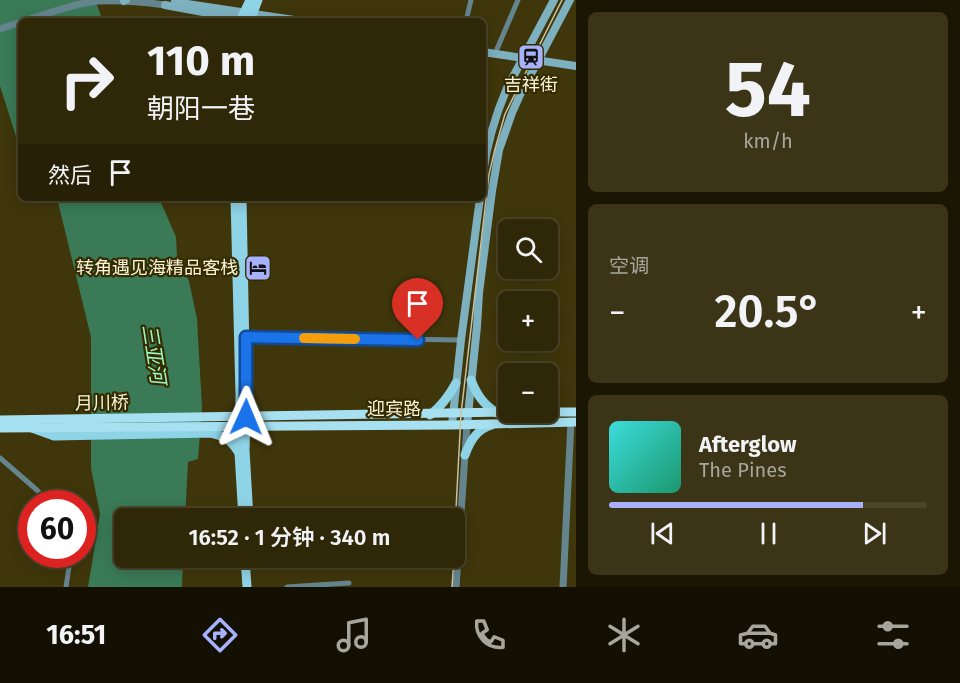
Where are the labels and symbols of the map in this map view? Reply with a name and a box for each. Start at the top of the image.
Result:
station icon: 吉祥街 [516,42,546,72]
place label: 吉祥街 [504,74,558,96]
hotel icon: 转角遇见海精品客栈 [243,253,273,283]
place label: 转角遇见海精品客栈 [76,257,238,279]
pin [392,278,443,340]
water label: 三亚河 [137,322,171,389]
position arrow [214,385,278,449]
street label: 月川桥 [75,392,129,414]
street label: 迎宾路 [367,398,421,420]
speed limit sign: 60 [18,490,96,568]

